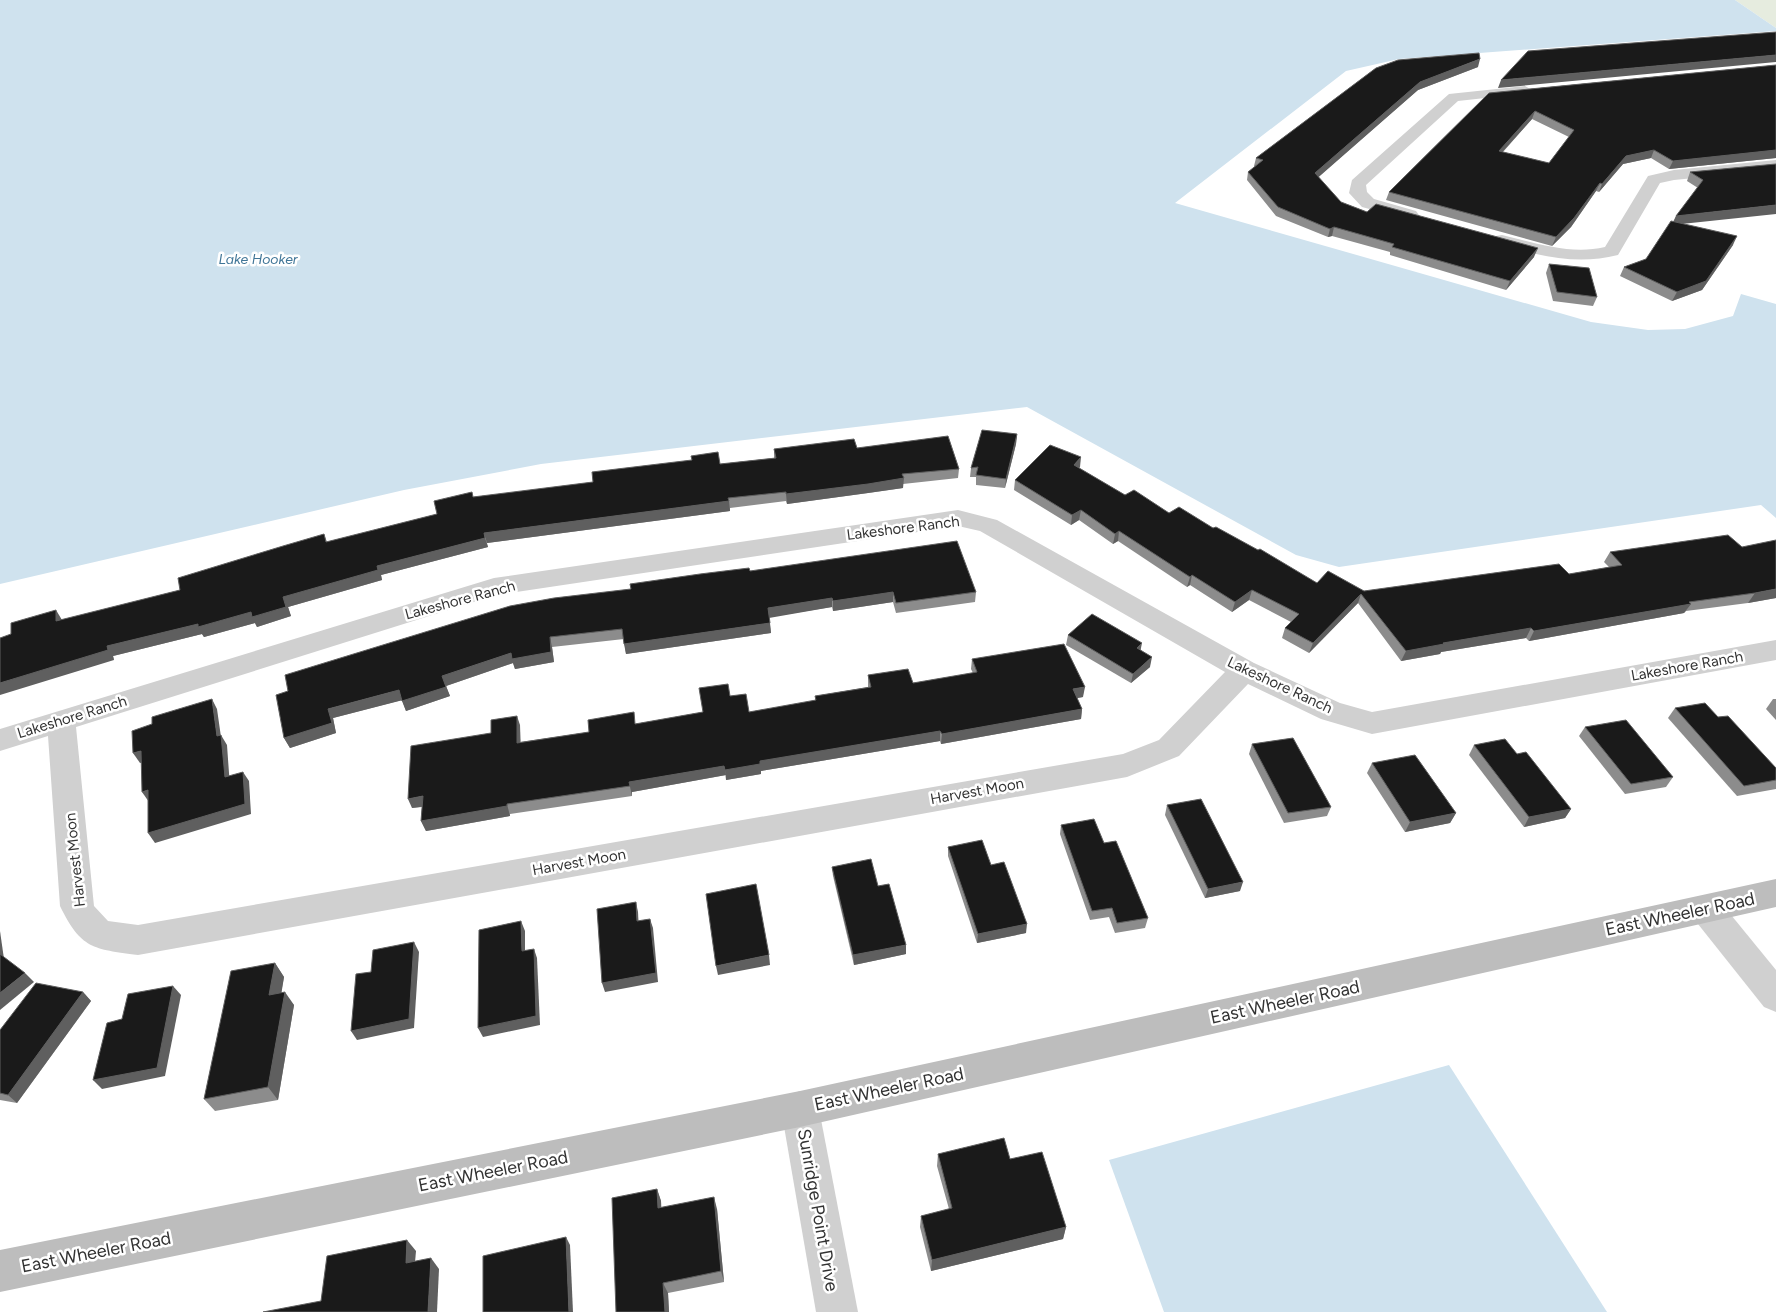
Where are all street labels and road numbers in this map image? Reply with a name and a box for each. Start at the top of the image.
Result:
street label: Lakeshore Ranch [845,512,961,544]
street label: Lakeshore Ranch [403,577,517,623]
street label: Lakeshore Ranch [1629,647,1745,685]
street label: Lakeshore Ranch [1225,653,1335,717]
street label: Lakeshore Ranch [15,692,129,742]
street label: Harvest Moon [929,774,1025,808]
street label: Harvest Moon [61,812,89,908]
street label: Harvest Moon [531,845,627,879]
street label: East Wheeler Road [1603,887,1757,941]
street label: East Wheeler Road [1208,975,1362,1029]
street label: East Wheeler Road [812,1062,966,1116]
street label: Sunridge Point Drive [793,1127,843,1293]
street label: East Wheeler Road [416,1146,570,1196]
street label: East Wheeler Road [19,1227,173,1277]

